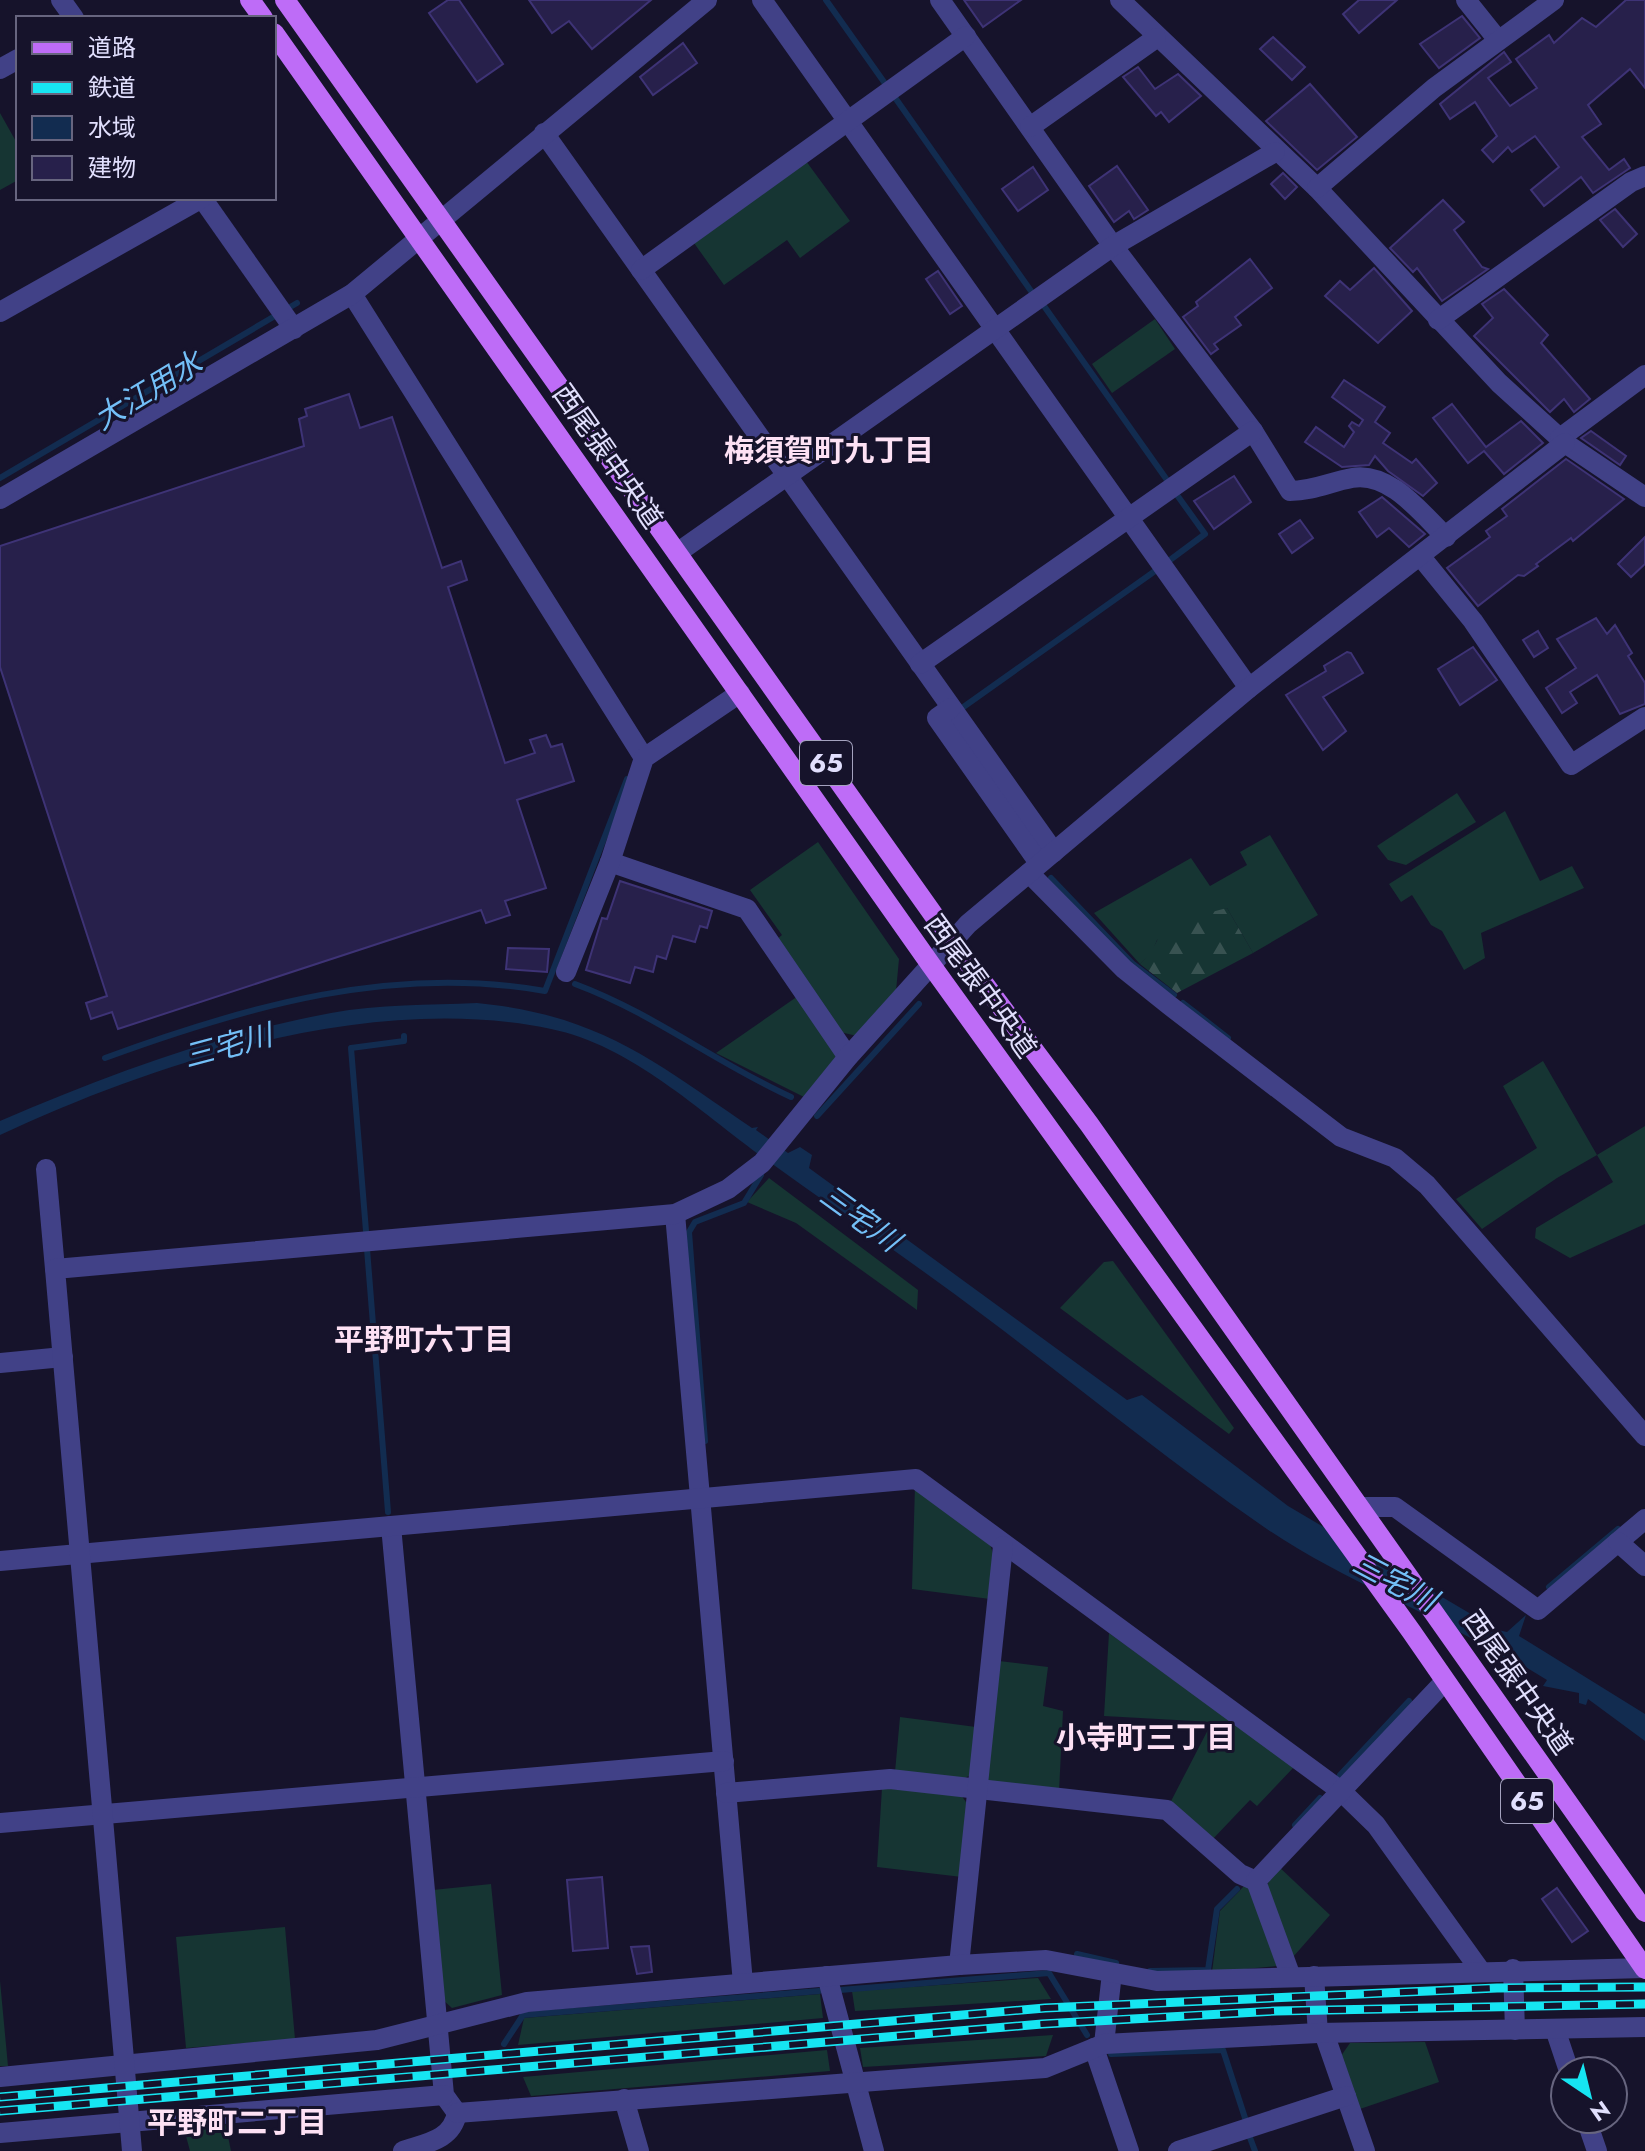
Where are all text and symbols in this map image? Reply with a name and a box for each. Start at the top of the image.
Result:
legend [16,16,276,200]
text: 道路 [88,30,136,65]
text: 鉄道 [88,70,136,105]
text: 水域 [88,110,136,145]
text: 建物 [88,150,136,185]
water label: 大江用水 [85,340,213,440]
street label: 西尾張中央道 [543,376,673,537]
district label: 梅須賀町九丁目 [724,429,934,472]
road number: 65 [800,741,852,785]
street label: 西尾張中央道 [915,906,1047,1066]
water label: 三宅川 [179,1012,280,1078]
water label: 三宅川 [811,1174,912,1263]
district label: 平野町六丁目 [334,1318,514,1361]
water label: 三宅川 [1345,1541,1448,1623]
street label: 西尾張中央道 [1453,1602,1583,1763]
district label: 小寺町三丁目 [1056,1716,1236,1759]
road number: 65 [1501,1779,1553,1823]
north arrow [1549,2055,1629,2135]
text: N [1584,2093,1617,2129]
district label: 平野町二丁目 [147,2101,327,2144]

